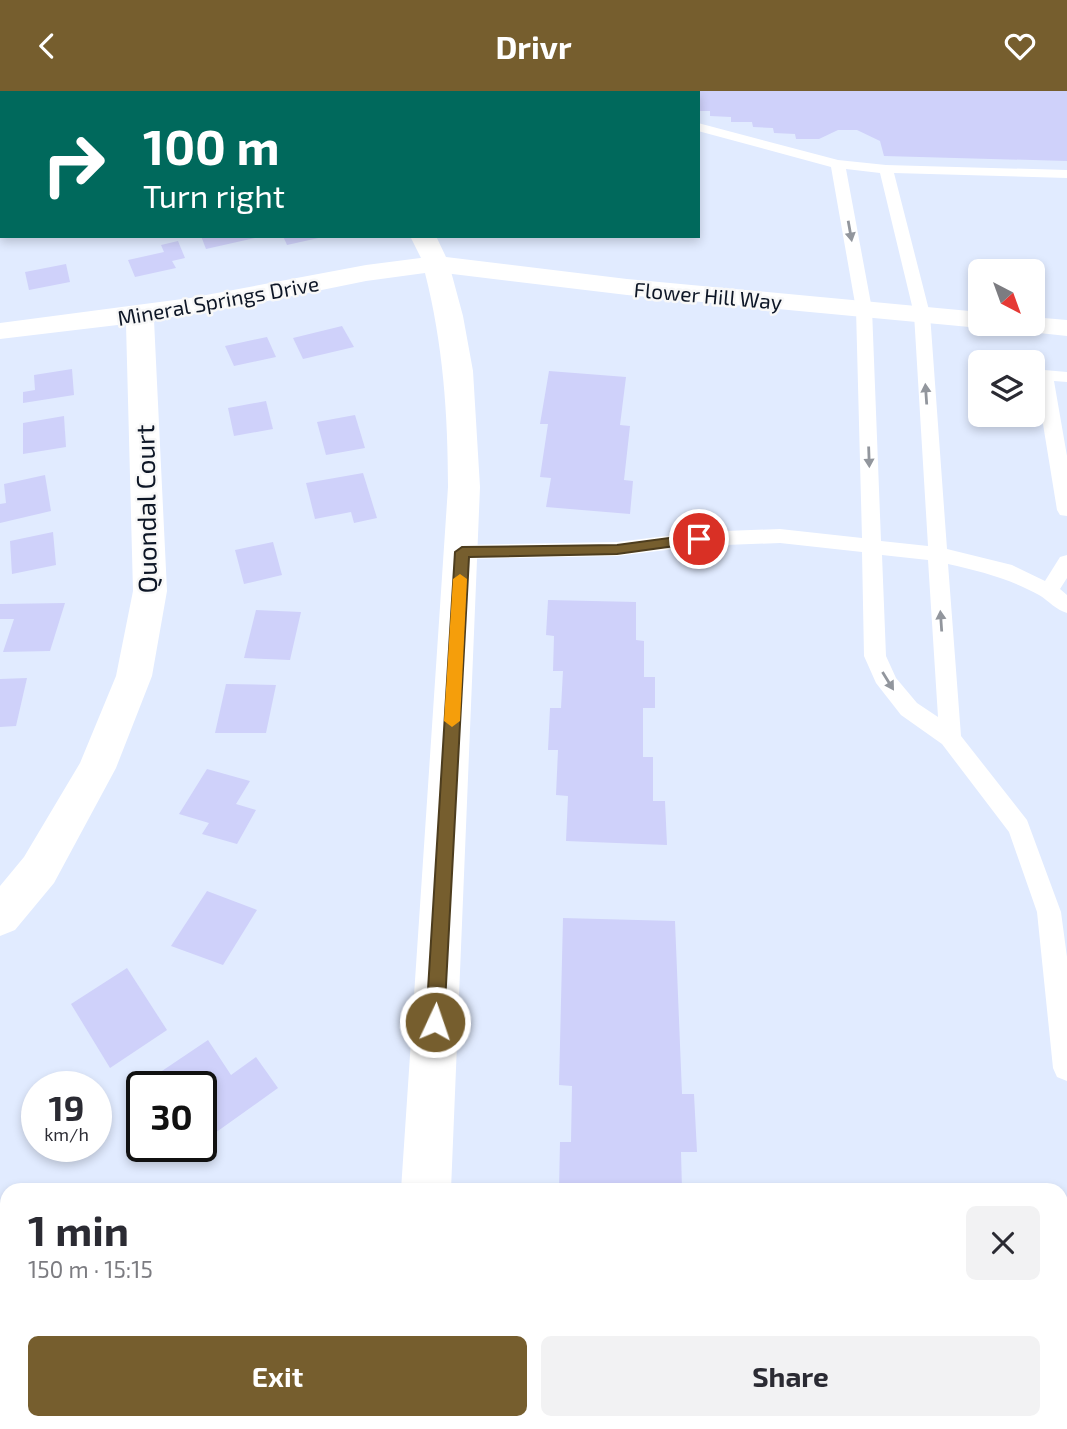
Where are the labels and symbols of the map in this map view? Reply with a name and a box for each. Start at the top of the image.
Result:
one-way arrow [845,220,856,242]
north arrow [968,259,1045,336]
street label: Mineral Springs Drive [115,270,321,330]
street label: Flower Hill Way [633,276,783,314]
one-way arrow [921,382,932,404]
street label: Quondal Court [128,424,162,594]
one-way arrow [863,446,874,468]
pin [669,509,729,569]
one-way arrow [935,609,946,631]
one-way arrow [881,671,894,691]
position arrow [398,985,472,1059]
speed limit sign: 30 [126,1071,217,1162]

